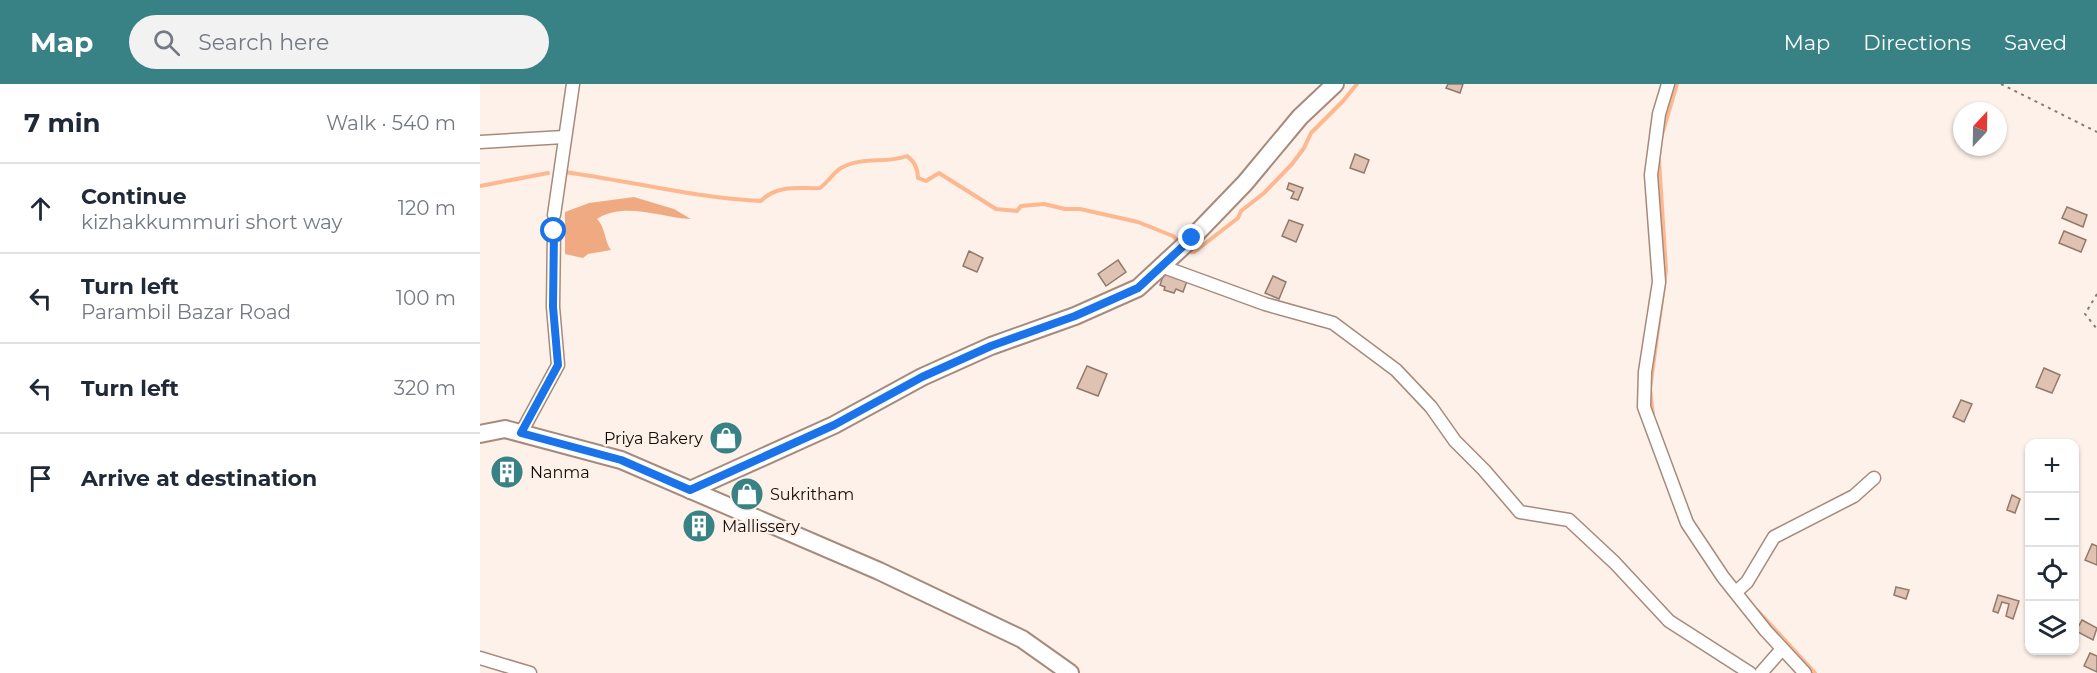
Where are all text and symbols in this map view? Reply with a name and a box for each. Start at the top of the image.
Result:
search box [129,15,549,69]
text: Map [30,25,93,59]
icon: search [150,26,183,59]
text: Search here [198,29,329,56]
text: Map [1784,30,1830,55]
text: Directions [1863,30,1971,55]
text: Saved [2004,30,2067,55]
north arrow [1953,102,2007,156]
text: 7 min [24,107,101,139]
text: Walk · 540 m [326,111,456,135]
text: Continue [81,183,187,210]
icon: ahead [24,192,57,225]
text: 120 m [398,196,456,220]
text: kizhakkummuri short way [81,210,342,234]
route start [540,217,566,243]
route end [1178,224,1204,250]
text: Turn left [81,273,179,300]
icon: left [24,282,57,315]
text: 100 m [396,286,456,310]
text: Parambil Bazar Road [81,300,291,324]
icon: left [24,372,57,405]
text: Turn left [81,375,179,402]
text: 320 m [394,376,456,400]
shop icon: Priya Bakery [708,420,744,456]
place label: Priya Bakery [604,429,703,448]
map controls [2025,439,2079,655]
button: + [2025,439,2079,493]
building icon: Nanma [489,454,525,490]
icon: arrive [24,462,57,495]
place label: Nanma [530,463,590,482]
text: Arrive at destination [81,465,317,492]
shop icon: Sukritham [729,476,765,512]
place label: Sukritham [770,485,854,504]
button: − [2025,493,2079,547]
building icon: Mallissery [681,508,717,544]
place label: Mallissery [722,517,800,536]
button: locate [2025,547,2079,601]
button: layers [2025,601,2079,655]

